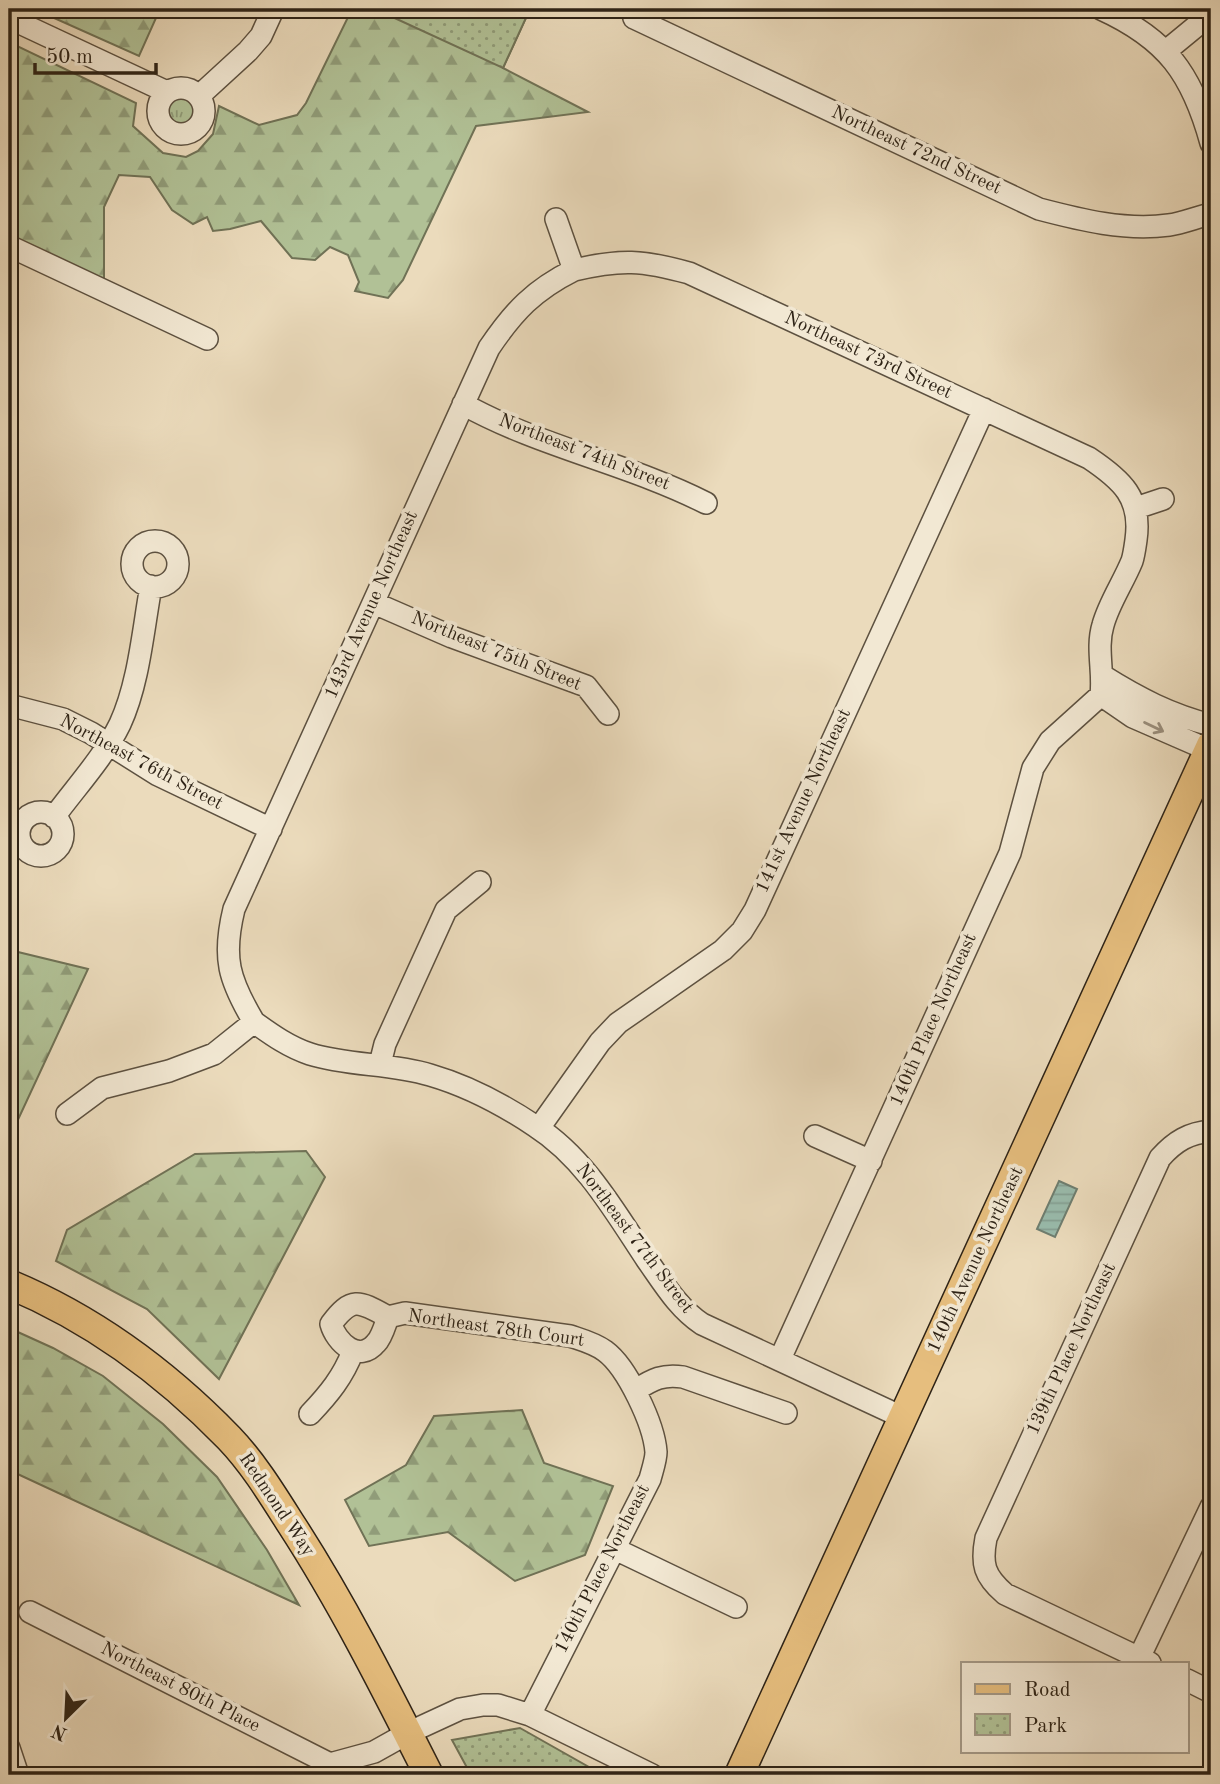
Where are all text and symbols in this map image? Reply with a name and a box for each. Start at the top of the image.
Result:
scale bar [35,32,156,76]
text: 50 m [46,47,93,68]
street label: Northeast 72nd Street [828,103,1004,199]
street label: Northeast 73rd Street [781,309,955,403]
street label: Northeast 74th Street [496,412,672,494]
street label: 143rd Avenue Northeast [322,508,422,702]
street label: Northeast 75th Street [408,609,584,695]
street label: 141st Avenue Northeast [753,706,855,896]
street label: Northeast 76th Street [56,712,226,814]
one-way arrow [1143,721,1164,735]
street label: 140th Place Northeast [887,931,981,1109]
street label: Northeast 77th Street [572,1161,696,1317]
street label: 140th Avenue Northeast [925,1164,1027,1356]
street label: 139th Place Northeast [1024,1260,1120,1438]
street label: Northeast 78th Court [406,1307,586,1351]
street label: Redmond Way [235,1450,317,1560]
street label: 140th Place Northeast [552,1481,654,1657]
street label: Northeast 80th Place [97,1640,263,1736]
legend [961,1662,1188,1752]
text: Road [1024,1680,1071,1701]
north arrow [32,1682,102,1752]
text: Park [1024,1716,1067,1737]
text: N [49,1719,71,1743]

